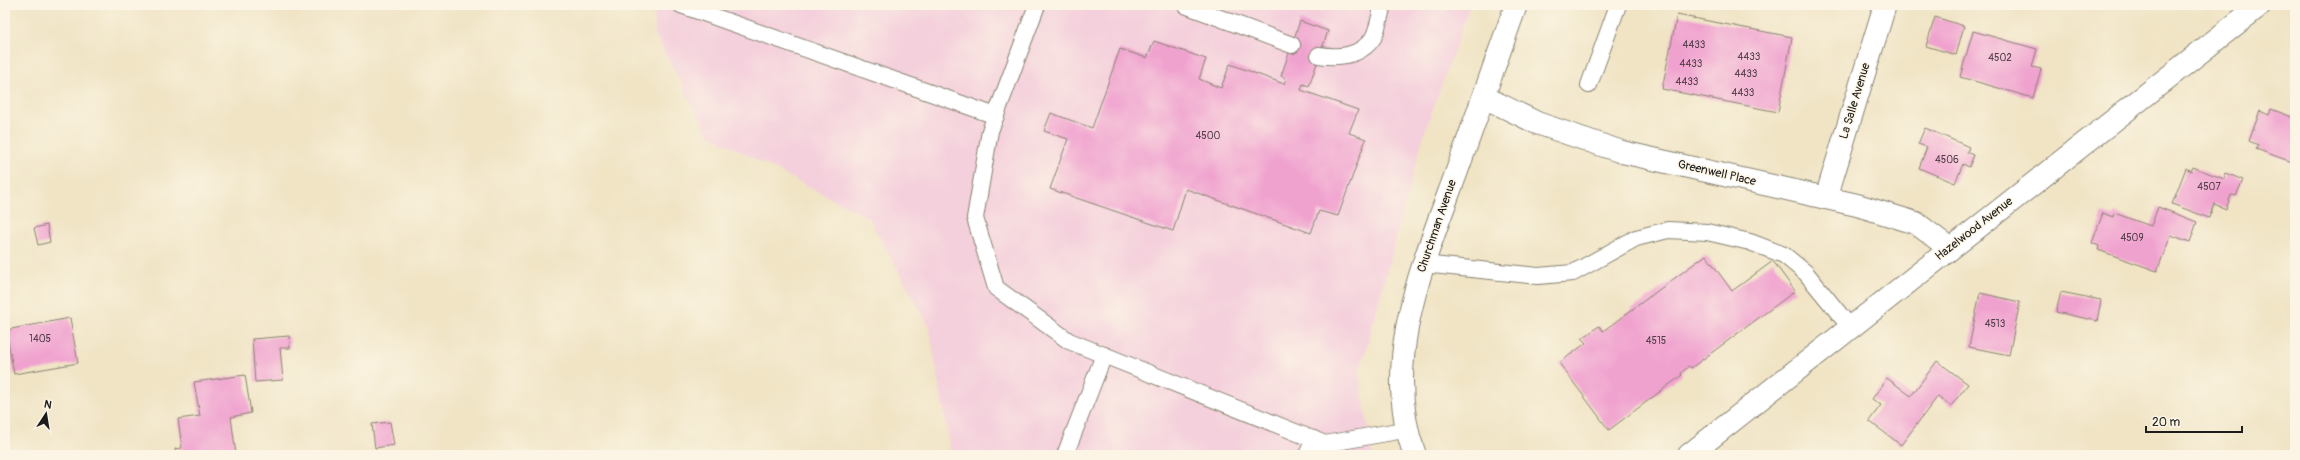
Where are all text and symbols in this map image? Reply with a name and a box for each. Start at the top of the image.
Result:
house number: 4433 [1683,39,1706,51]
house number: 4433 [1738,51,1761,63]
house number: 4502 [1988,52,2012,64]
house number: 4433 [1680,58,1703,70]
street label: La Salle Avenue [1836,61,1874,141]
house number: 4433 [1735,68,1758,80]
house number: 4433 [1676,76,1699,88]
house number: 4433 [1732,87,1755,99]
house number: 4500 [1196,130,1221,142]
house number: 4506 [1935,154,1959,166]
street label: Greenwell Place [1676,157,1758,189]
street label: Churchman Avenue [1414,178,1460,274]
house number: 4507 [2197,181,2221,193]
street label: Hazelwood Avenue [1932,194,2016,264]
house number: 4509 [2120,232,2144,244]
house number: 4513 [1985,318,2006,330]
house number: 1405 [29,333,51,345]
house number: 4515 [1646,335,1666,347]
north arrow [26,394,66,434]
text: N [43,398,54,412]
scale bar [2146,408,2242,434]
text: 20 m [2152,415,2181,430]

